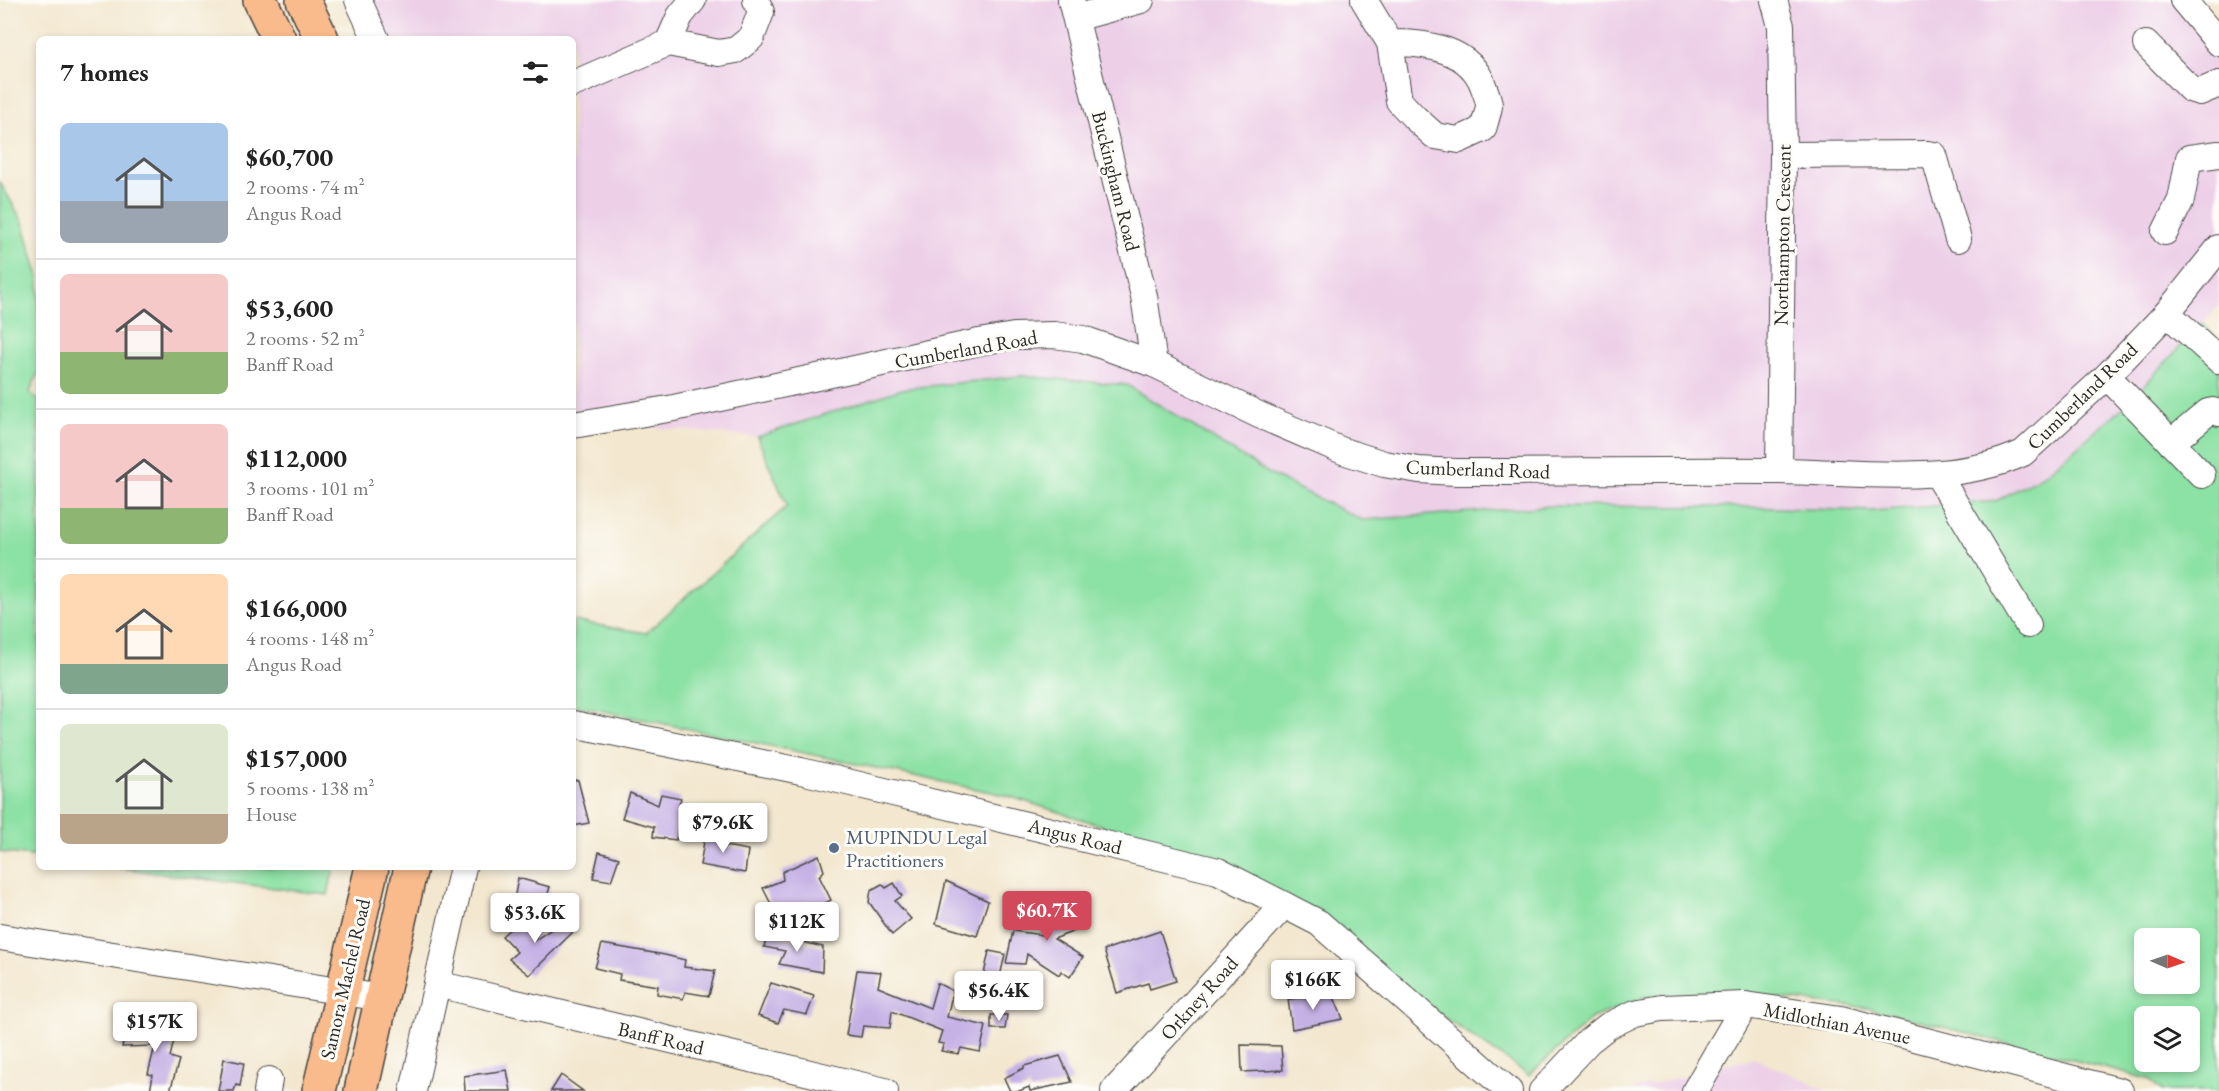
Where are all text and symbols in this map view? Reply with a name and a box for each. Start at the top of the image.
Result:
text: 7 homes [60,55,149,89]
icon: filters [519,56,552,89]
street label: Buckingham Road [1086,108,1146,255]
text: $60,700 [246,140,333,174]
street label: Northampton Crescent [1767,143,1797,326]
icon: home [108,147,180,219]
text: 2 rooms · 74 m² [246,174,365,200]
text: Angus Road [246,200,342,226]
text: $53,600 [246,291,333,325]
icon: home [108,298,180,370]
street label: Cumberland Road [893,324,1040,374]
text: 2 rooms · 52 m² [246,325,365,351]
street label: Cumberland Road [2021,336,2144,456]
text: Banff Road [246,351,334,377]
text: $112,000 [246,441,347,475]
icon: home [108,448,180,520]
street label: Cumberland Road [1405,453,1551,485]
text: 3 rooms · 101 m² [246,475,374,501]
text: Banff Road [246,501,334,527]
text: $166,000 [246,591,347,625]
icon: home [108,598,180,670]
text: 4 rooms · 148 m² [246,625,374,651]
text: Angus Road [246,651,342,677]
text: $157,000 [246,741,347,775]
icon: home [108,748,180,820]
text: 5 rooms · 138 m² [246,775,374,801]
text: House [246,801,297,827]
pin: $79.6K [674,803,772,854]
text: $79.6K [692,809,754,835]
street label: Angus Road [1024,812,1126,860]
place label: MUPINDU Legal Practitioners [846,824,987,873]
marker: MUPINDU Legal Practitioners [827,841,841,855]
pin: $60.7K [998,891,1096,942]
pin: $53.6K [486,893,584,944]
street label: Samora Machel Road [314,895,376,1062]
text: $60.7K [1016,897,1078,923]
text: $53.6K [504,899,566,925]
pin: $112K [755,902,839,953]
text: $112K [769,908,825,934]
north arrow [2134,928,2200,994]
map controls [2134,928,2200,1072]
street label: Orkney Road [1154,950,1244,1045]
pin: $166K [1271,960,1355,1011]
text: $166K [1285,966,1341,992]
pin: $56.4K [950,971,1048,1022]
text: $56.4K [968,977,1030,1003]
street label: Midlothian Avenue [1761,996,1913,1050]
pin: $157K [113,1002,197,1053]
button: layers [2134,1006,2200,1072]
text: $157K [127,1008,183,1034]
street label: Banff Road [615,1015,707,1061]

